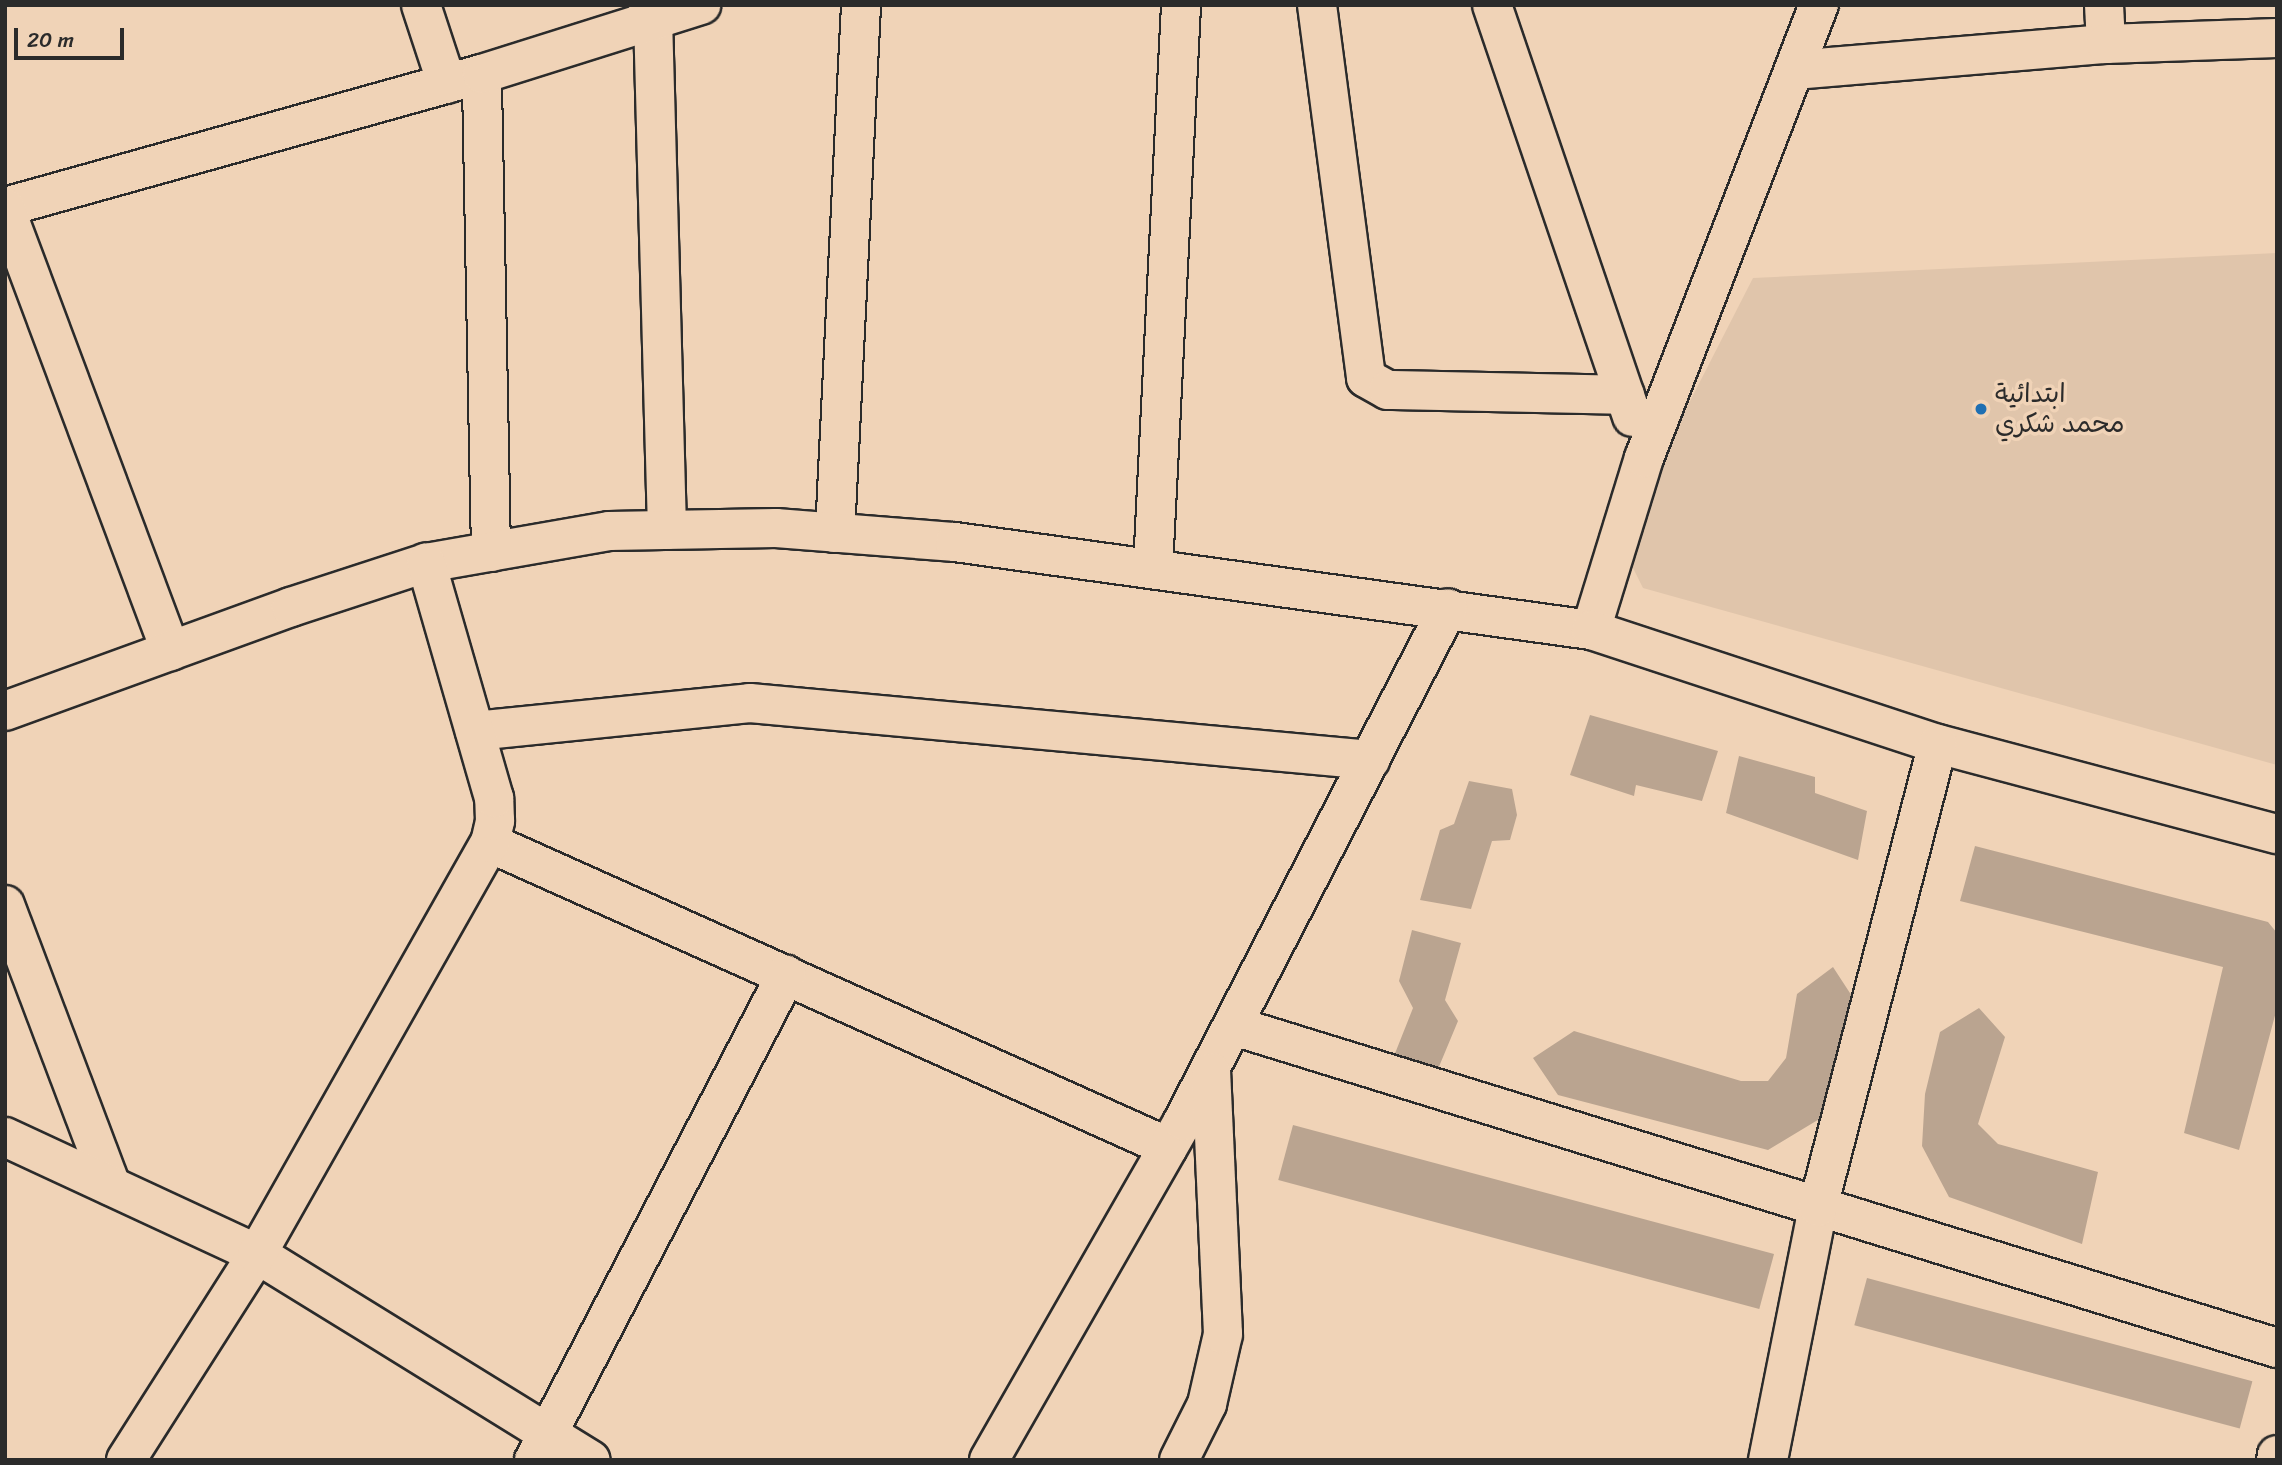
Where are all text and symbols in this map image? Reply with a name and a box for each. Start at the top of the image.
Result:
scale bar [18,14,128,58]
text: 20 m [27,21,74,59]
place label: ابتدائية محمد شكري [1995,378,2125,440]
marker: ابتدائية محمد شكري [1973,401,1989,417]

